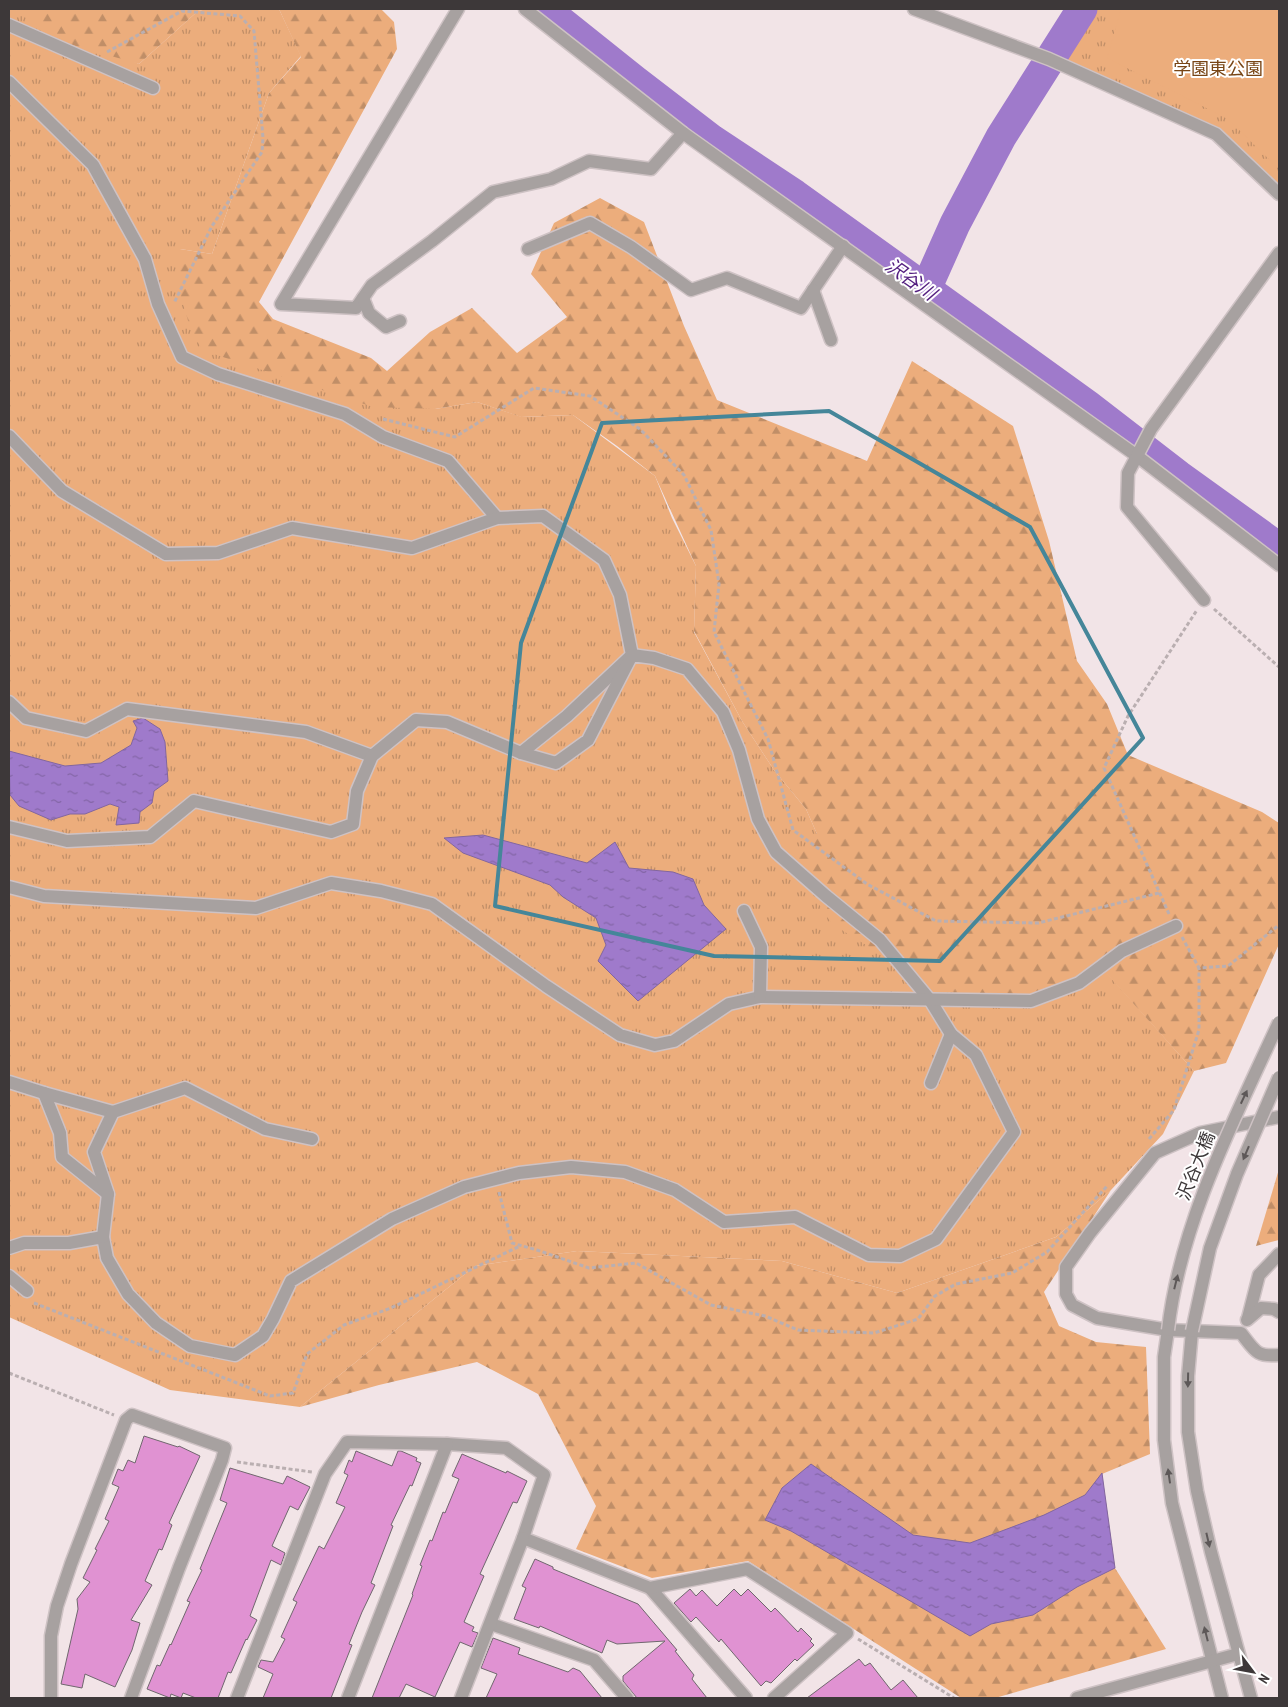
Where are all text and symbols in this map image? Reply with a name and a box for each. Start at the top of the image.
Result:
park label: 学園東公園 [1173,57,1263,80]
water label: 沢谷川 [881,253,943,306]
one-way arrow [1241,1090,1249,1104]
street label: 沢谷大橋 [1171,1128,1220,1203]
one-way arrow [1241,1146,1249,1160]
one-way arrow [1173,1275,1181,1290]
one-way arrow [1184,1372,1192,1388]
one-way arrow [1165,1468,1173,1484]
one-way arrow [1204,1533,1212,1548]
one-way arrow [1201,1627,1209,1642]
north arrow [1228,1647,1278,1697]
text: N [1254,1671,1274,1687]

